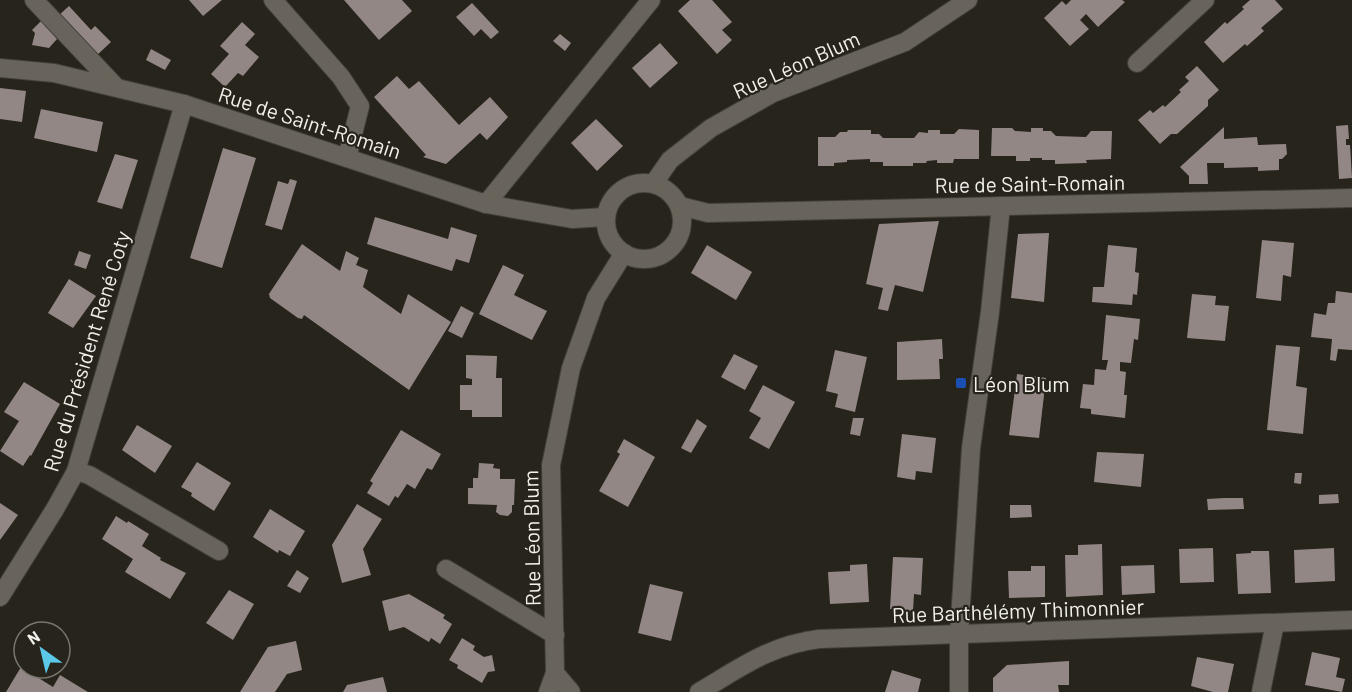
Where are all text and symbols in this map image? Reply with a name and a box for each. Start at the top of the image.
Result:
street label: Rue Léon Blum [729,25,863,103]
street label: Rue de Saint-Romain [215,81,405,163]
street label: Rue de Saint-Romain [934,169,1126,197]
street label: Rue du Président René Coty [37,227,135,474]
place label: Léon Blum [973,371,1070,396]
marker: Léon Blum [954,376,968,390]
street label: Rue Léon Blum [517,470,545,606]
street label: Rue Barthélémy Thimonnier [891,593,1145,627]
north arrow [12,620,72,680]
text: N [24,626,43,648]

